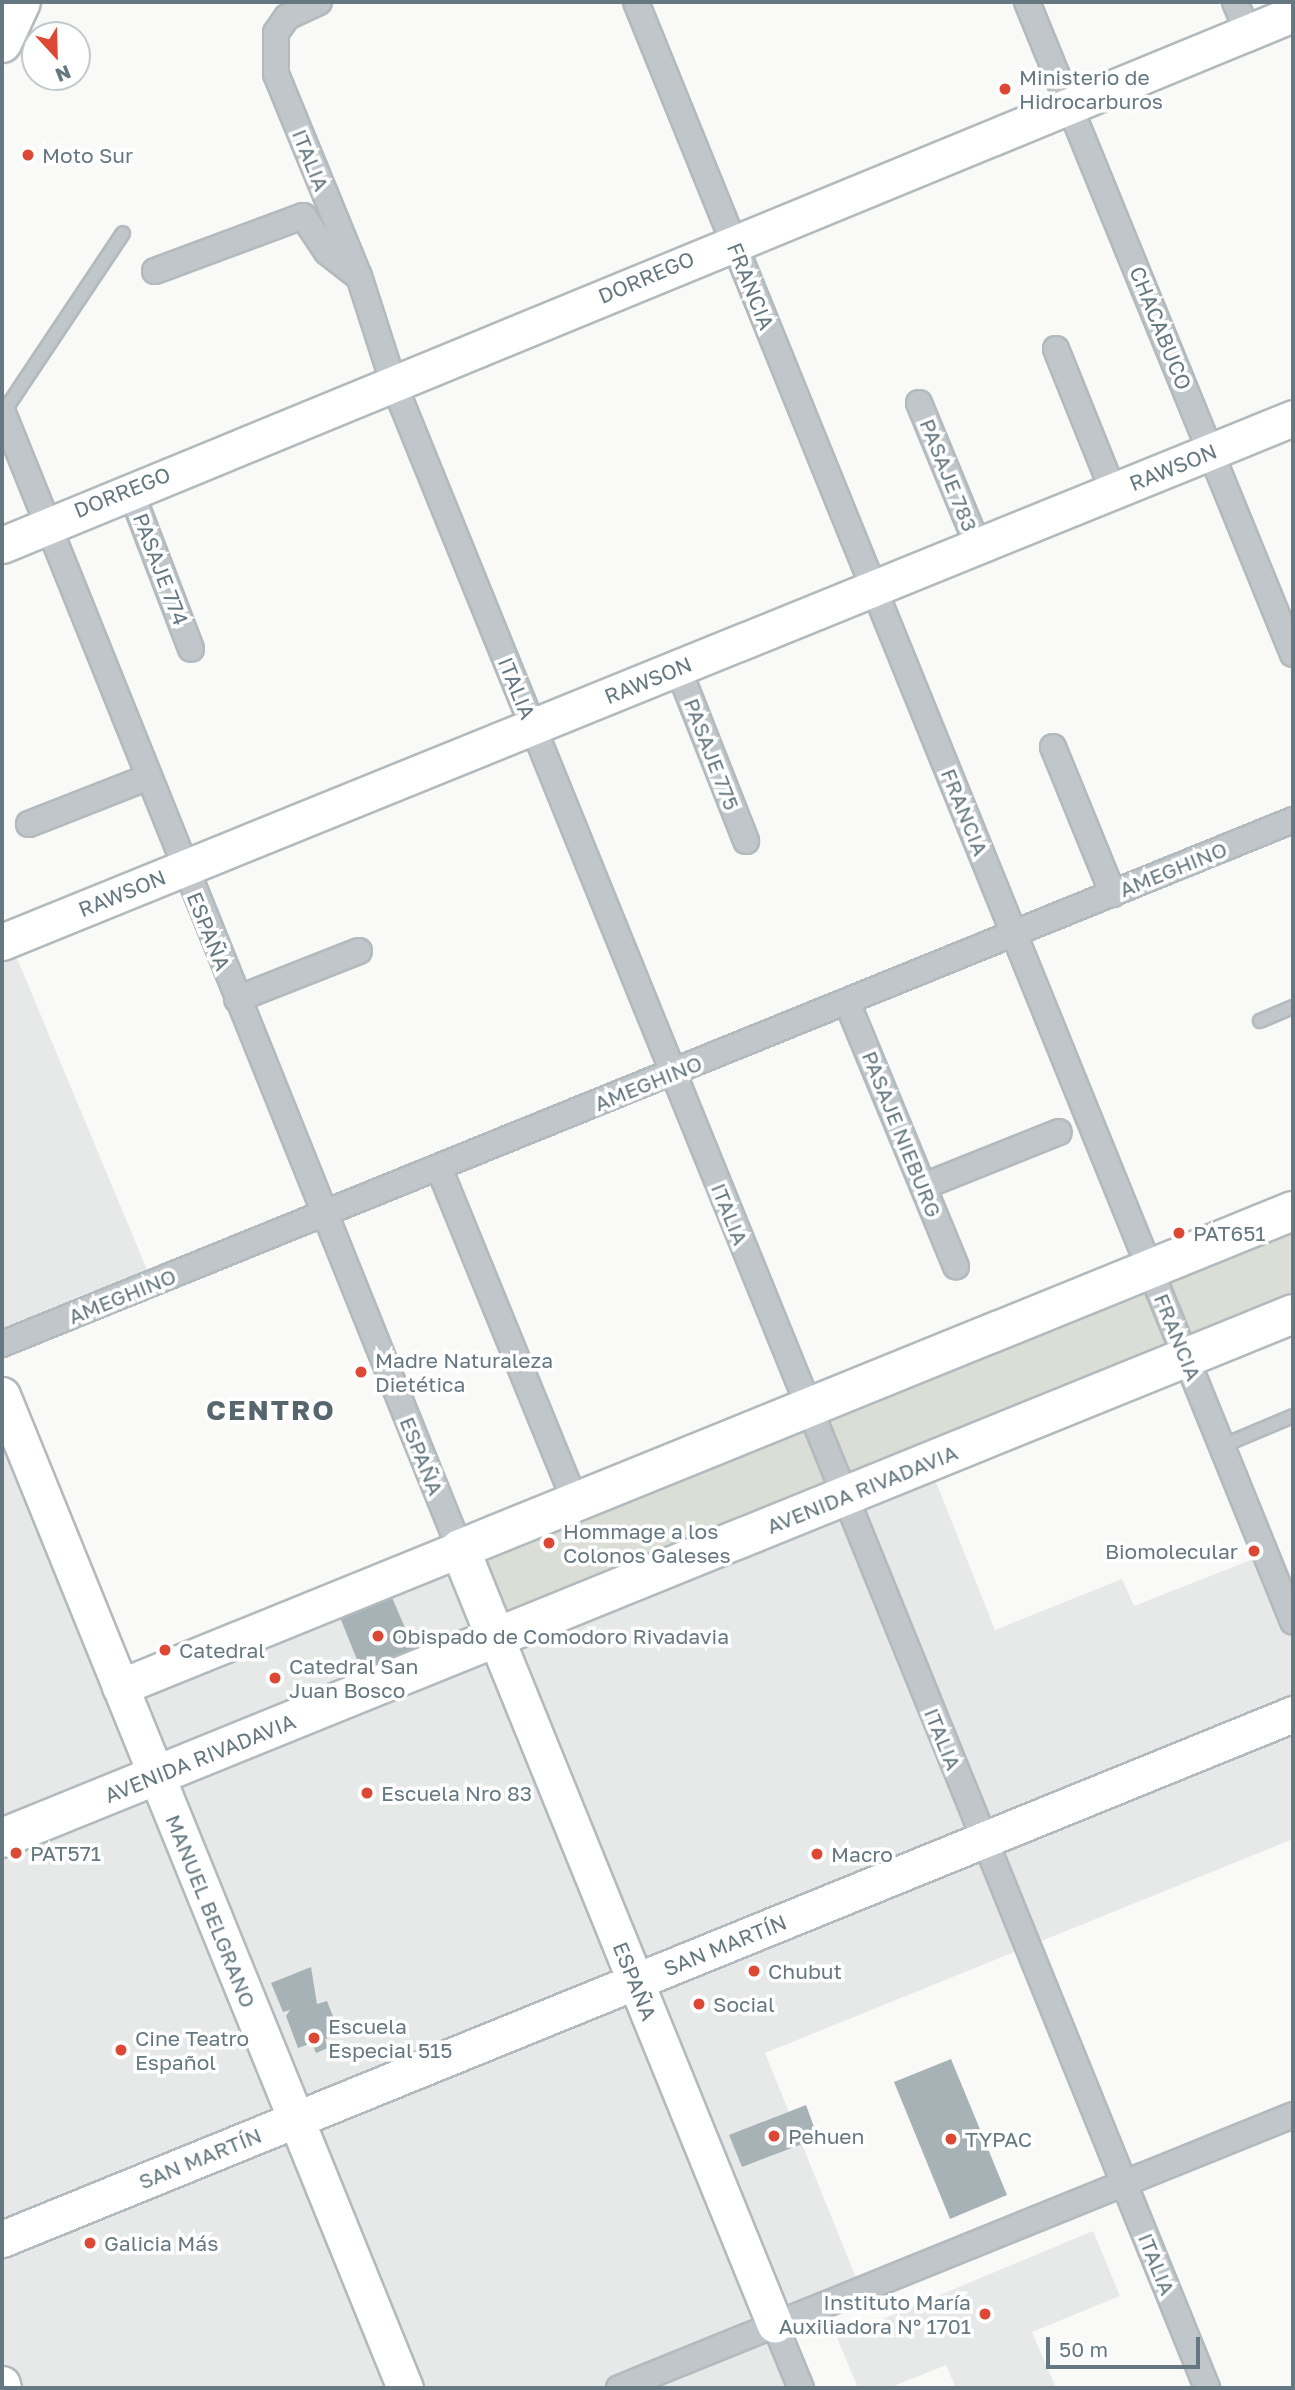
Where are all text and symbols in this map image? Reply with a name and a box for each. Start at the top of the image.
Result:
north arrow [21,21,91,91]
text: N [52,61,74,87]
place label: Ministerio de Hidrocarburos [1019,64,1163,114]
marker: Ministerio de Hidrocarburos [997,81,1013,97]
street label: ITALIA [287,125,335,195]
place label: Moto Sur [42,142,133,168]
marker: Moto Sur [20,147,36,163]
street label: FRANCIA [722,239,780,333]
street label: DORREGO [594,246,698,308]
street label: CHACABUCO [1125,263,1197,393]
street label: PASAJE 783 [915,415,983,535]
street label: RAWSON [1126,438,1220,496]
street label: DORREGO [70,461,174,523]
street label: PASAJE 774 [128,509,194,629]
street label: RAWSON [601,651,695,709]
street label: ITALIA [493,653,541,723]
street label: PASAJE 775 [679,695,745,813]
street label: FRANCIA [936,765,994,859]
street label: AMEGHINO [1116,836,1230,902]
street label: RAWSON [75,864,169,922]
street label: ESPAÑA [182,888,236,974]
street label: PASAJE NIEBURG [857,1047,947,1221]
street label: AMEGHINO [591,1050,705,1116]
street label: ITALIA [706,1179,754,1249]
place label: PAT651 [1193,1220,1266,1246]
marker: PAT651 [1171,1225,1187,1241]
street label: AMEGHINO [65,1263,179,1329]
street label: FRANCIA [1149,1290,1207,1384]
place label: Madre Naturaleza Dietética [375,1347,553,1397]
marker: Madre Naturaleza Dietética [353,1364,369,1380]
district label: CENTRO [207,1393,335,1427]
street label: ESPAÑA [395,1413,449,1499]
street label: AVENIDA RIVADAVIA [763,1439,961,1539]
place label: Hommage a los Colonos Galeses [563,1518,731,1568]
marker: Hommage a los Colonos Galeses [541,1535,557,1551]
place label: Biomolecular [1105,1538,1238,1564]
marker: Biomolecular [1244,1541,1264,1561]
place label: Obispado de Comodoro Rivadavia [392,1623,729,1649]
marker: Obispado de Comodoro Rivadavia [370,1628,386,1644]
place label: Catedral [179,1637,265,1663]
marker: Catedral [157,1642,173,1658]
place label: Catedral San Juan Bosco [289,1653,418,1703]
marker: Catedral San Juan Bosco [267,1670,283,1686]
street label: ITALIA [919,1704,967,1774]
street label: AVENIDA RIVADAVIA [101,1708,299,1808]
place label: Escuela Nro 83 [381,1780,532,1806]
marker: Escuela Nro 83 [359,1785,375,1801]
street label: MANUEL BELGRANO [161,1811,261,2011]
place label: PAT571 [30,1840,101,1866]
place label: Macro [831,1841,893,1867]
marker: PAT571 [8,1845,24,1861]
marker: Macro [809,1846,825,1862]
street label: SAN MARTÍN [660,1909,790,1981]
street label: ESPAÑA [608,1938,662,2024]
place label: Chubut [768,1958,842,1984]
marker: Chubut [746,1963,762,1979]
place label: Social [713,1991,775,2017]
marker: Social [691,1996,707,2012]
place label: Escuela Especial 515 [328,2013,452,2063]
place label: Cine Teatro Español [135,2025,249,2075]
marker: Escuela Especial 515 [306,2030,322,2046]
marker: Cine Teatro Español [113,2042,129,2058]
street label: SAN MARTÍN [135,2122,265,2194]
place label: Pehuen [788,2123,864,2149]
place label: TYPAC [965,2126,1032,2152]
marker: Pehuen [766,2128,782,2144]
marker: TYPAC [943,2131,959,2147]
street label: ITALIA [1133,2229,1181,2299]
place label: Galicia Más [104,2230,218,2256]
marker: Galicia Más [82,2235,98,2251]
place label: Instituto María Auxiliadora N° 1701 [779,2289,971,2339]
marker: Instituto María Auxiliadora N° 1701 [977,2306,993,2322]
scale bar [1050,2324,1204,2368]
text: 50 m [1059,2336,1108,2362]

